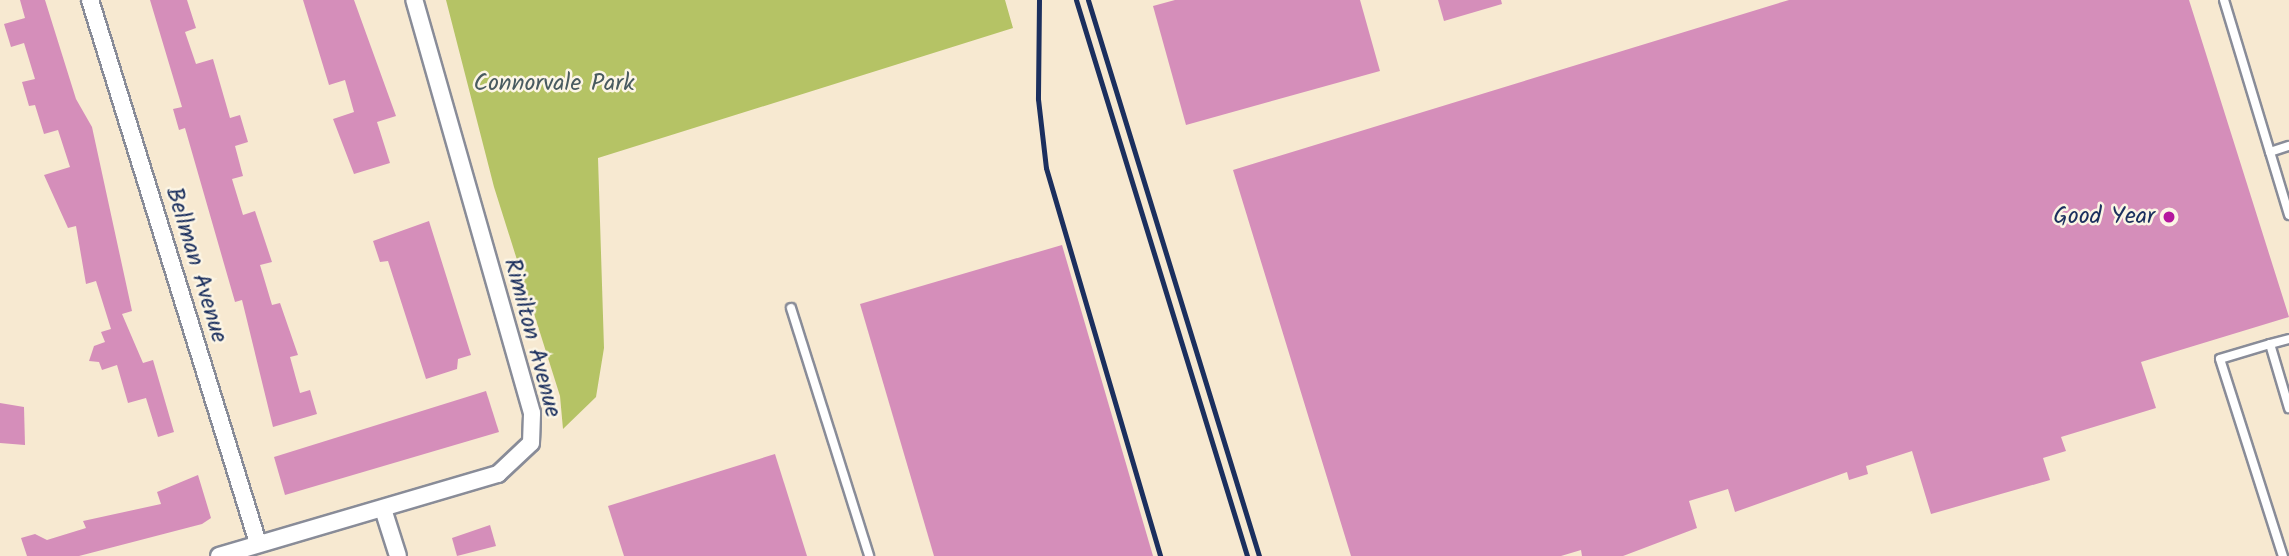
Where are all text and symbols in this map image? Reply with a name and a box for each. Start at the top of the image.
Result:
park label: Connorvale Park [474,70,634,98]
street label: Bellman Avenue [159,184,233,346]
place label: Good Year [2053,203,2155,231]
marker: Good Year [2161,209,2177,225]
street label: Rimilton Avenue [497,255,567,421]

